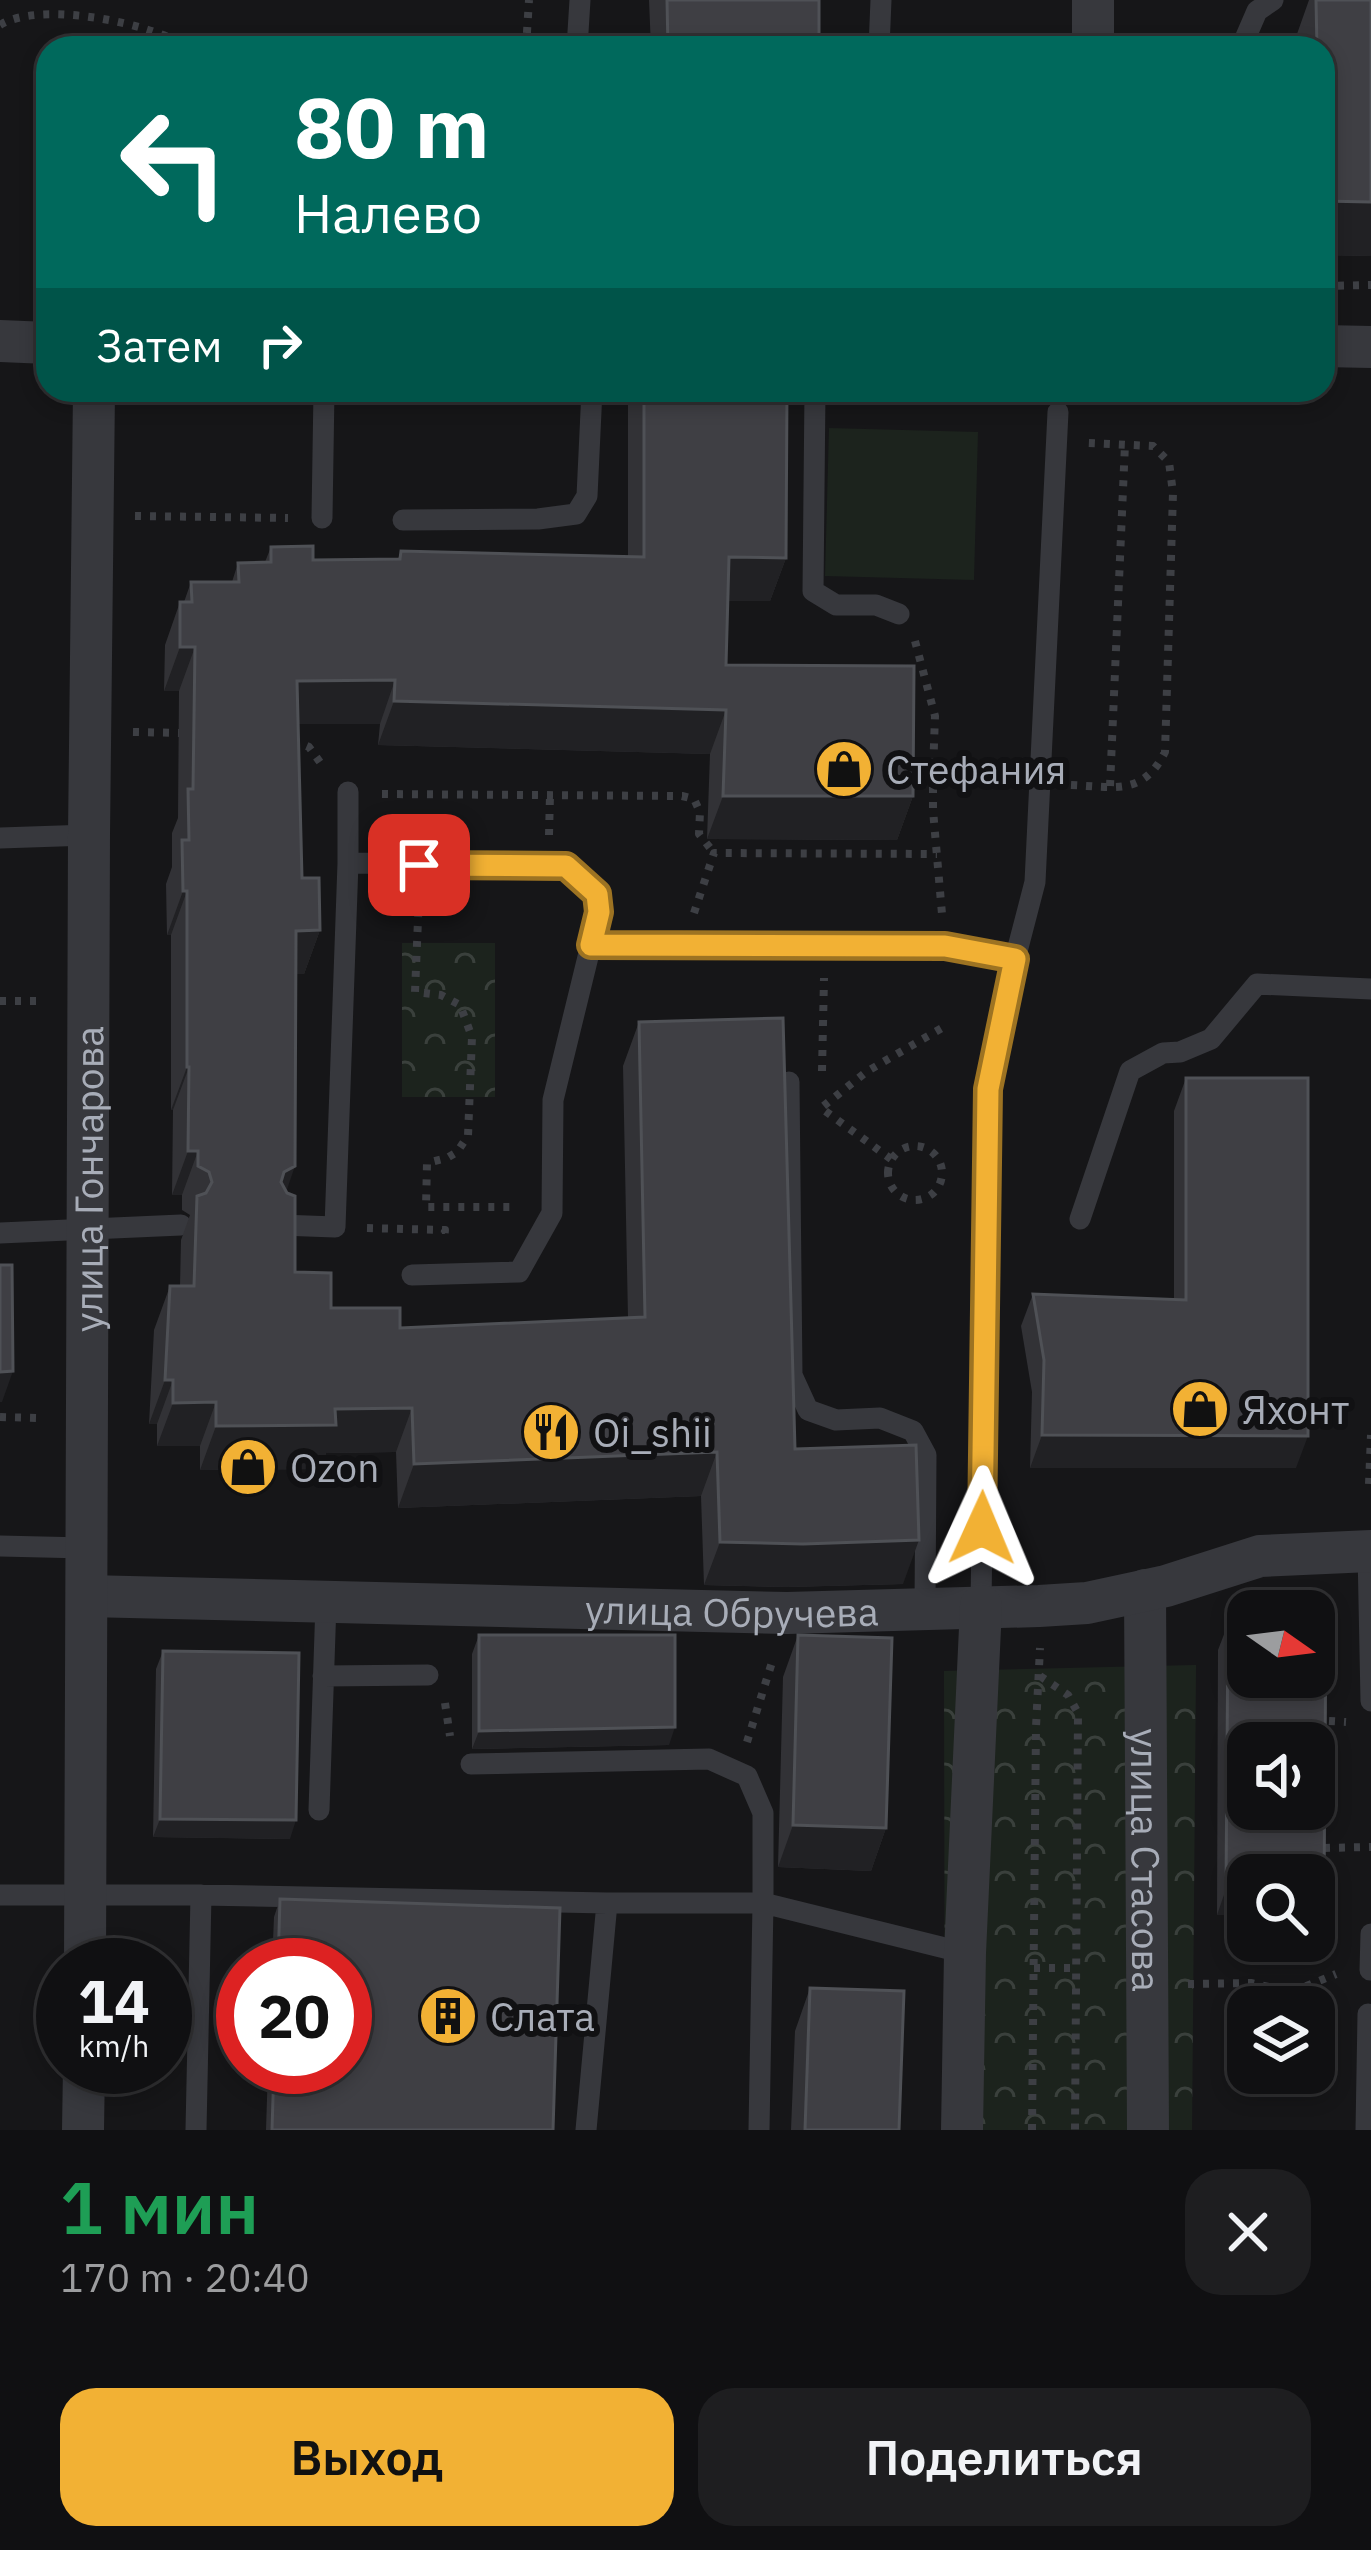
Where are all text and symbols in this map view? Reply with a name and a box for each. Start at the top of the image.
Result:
text: 80 m [294,72,490,181]
icon: left [96,84,252,240]
text: Налево [294,178,482,248]
icon: right [247,312,313,378]
text: Затем [96,316,223,374]
shop icon: Стефания [813,738,875,800]
place label: Стефания [886,744,1066,795]
pin [368,814,470,916]
icon: arrive [386,832,452,898]
street label: улица Гончарова [62,1026,114,1332]
shop icon: Яхонт [1169,1378,1231,1440]
place label: Яхонт [1242,1384,1349,1435]
restaurant icon: Oi_shii [520,1401,582,1463]
place label: Oi_shii [593,1407,712,1458]
shop icon: Ozon [217,1436,279,1498]
place label: Ozon [290,1442,379,1493]
position arrow [919,1465,1045,1591]
street label: улица Обручева [584,1583,879,1639]
north arrow [1227,1590,1335,1698]
map controls [1227,1590,1335,2094]
button: sound [1227,1722,1335,1830]
street label: улица Стасова [1120,1728,1173,1992]
button: search [1227,1854,1335,1962]
speed limit sign: 20 [216,1938,372,2094]
text: 14 [78,1961,150,2040]
building icon: Слата [417,1985,479,2047]
button: layers [1227,1986,1335,2094]
place label: Слата [490,1991,595,2042]
text: km/h [79,2026,149,2065]
text: 1 мин [60,2160,259,2254]
button: close [1185,2169,1311,2295]
text: 170 m · 20:40 [60,2252,310,2303]
button: Выход [60,2388,674,2526]
button: Поделиться [698,2388,1311,2526]

